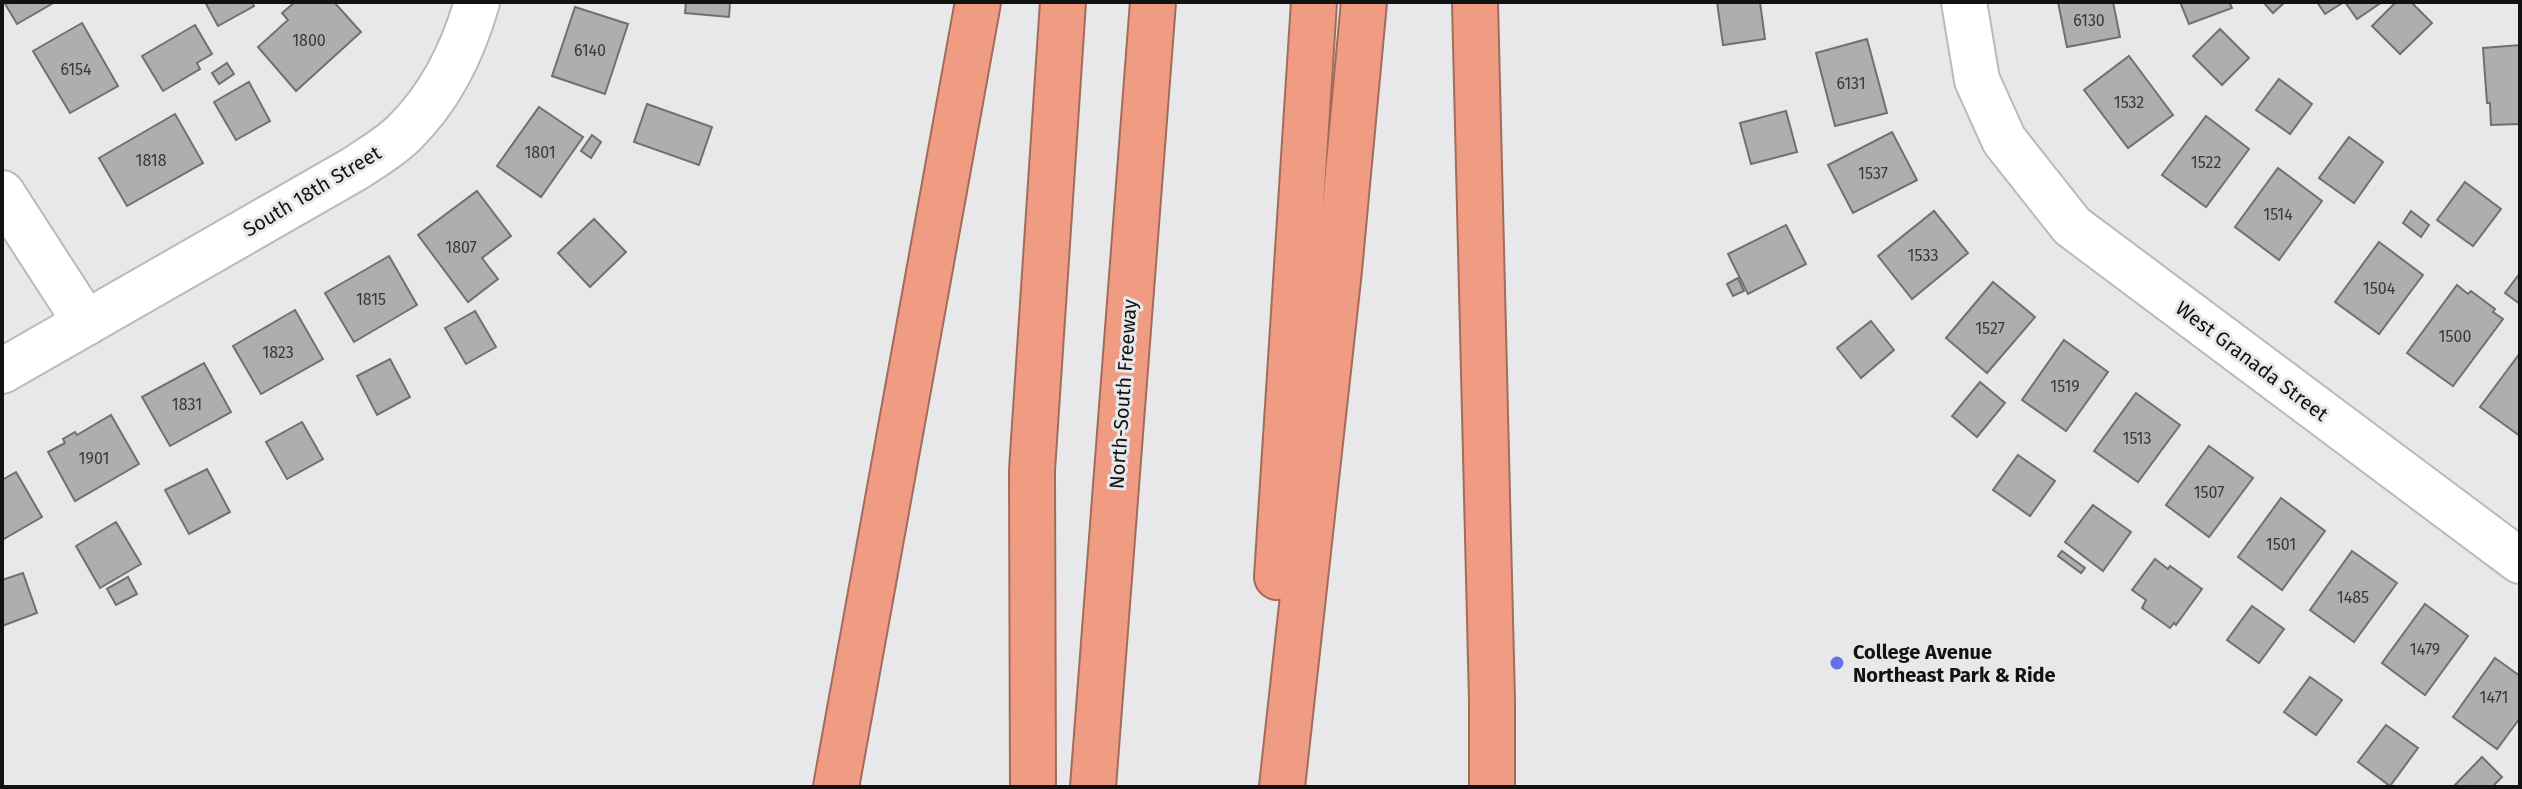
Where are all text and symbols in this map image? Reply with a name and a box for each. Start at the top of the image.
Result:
house number: 6130 [2073,11,2105,30]
house number: 1800 [292,31,326,50]
house number: 6140 [574,41,606,60]
house number: 6154 [60,60,92,79]
house number: 6131 [1836,74,1866,93]
house number: 1532 [2114,93,2144,112]
street label: South 18th Street [239,140,386,242]
house number: 1801 [524,143,556,162]
house number: 1818 [135,151,167,170]
house number: 1522 [2191,153,2221,172]
house number: 1537 [1858,164,1888,183]
house number: 1514 [2263,205,2293,224]
house number: 1807 [445,238,477,257]
house number: 1533 [1908,246,1938,265]
house number: 1504 [2363,279,2396,298]
house number: 1815 [356,290,386,309]
street label: West Granada Street [2171,296,2334,427]
street label: North-South Freeway [1104,298,1142,490]
house number: 1527 [1975,319,2005,338]
house number: 1500 [2439,327,2471,346]
house number: 1823 [262,343,294,362]
house number: 1519 [2050,377,2080,396]
house number: 1831 [172,395,202,414]
house number: 1513 [2122,429,2152,448]
house number: 1901 [79,449,109,468]
house number: 1507 [2194,483,2224,502]
house number: 1501 [2266,535,2296,554]
house number: 1485 [2337,588,2369,607]
place label: College Avenue Northeast Park & Ride [1853,640,2056,687]
house number: 1479 [2410,640,2440,659]
marker: College Avenue Northeast Park & Ride [1828,654,1846,672]
house number: 1471 [2480,688,2508,707]

